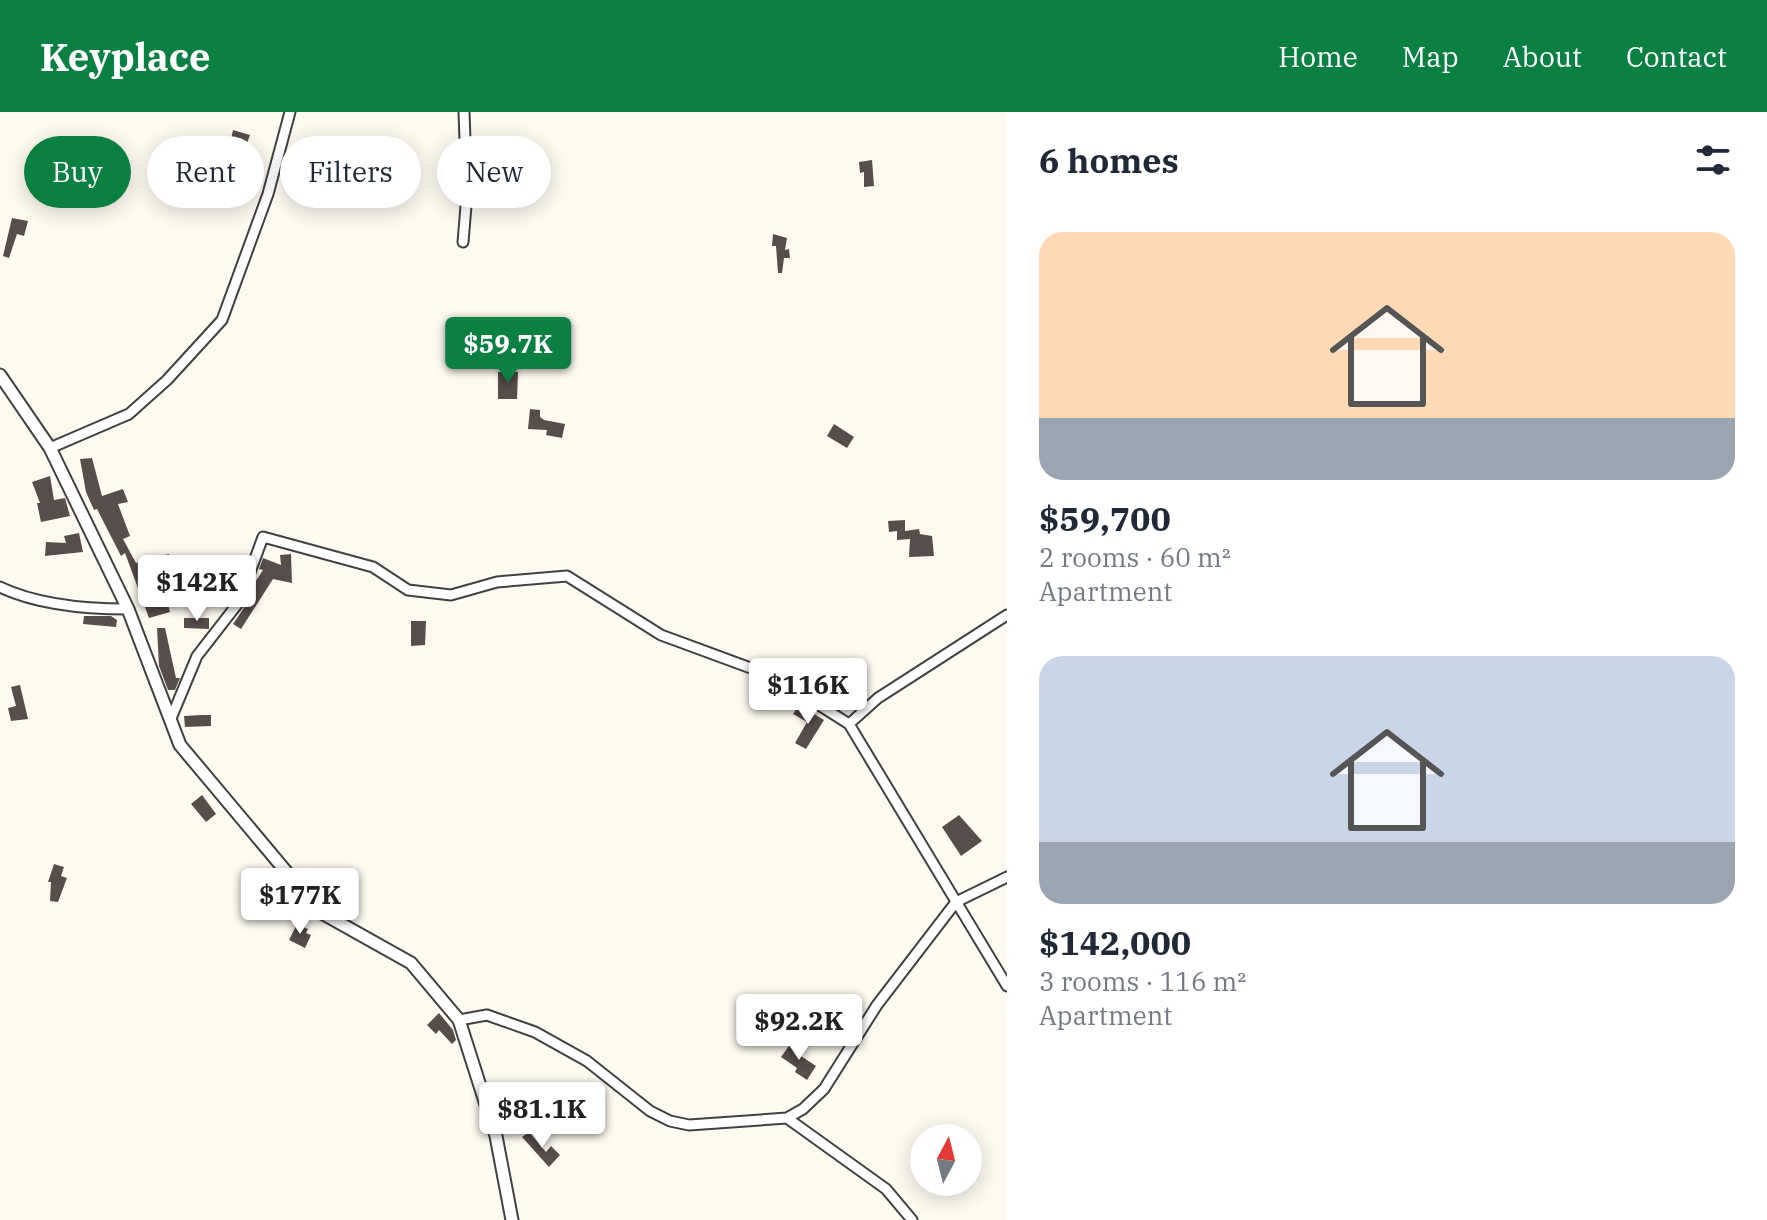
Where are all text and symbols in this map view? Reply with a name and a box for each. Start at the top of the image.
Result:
text: Keyplace [40,32,210,81]
text: Home [1278,38,1358,75]
text: Map [1402,38,1459,75]
text: About [1503,38,1582,75]
text: Contact [1626,38,1727,75]
chip: Buy [24,136,131,208]
chip: Rent [147,136,264,208]
chip: Filters [280,136,421,208]
chip: New [437,136,551,208]
text: 6 homes [1039,138,1179,182]
icon: filters [1691,138,1735,182]
icon: home [1315,284,1459,428]
pin: $59.7K [443,317,573,385]
text: $59.7K [463,326,553,360]
text: $59,700 [1039,496,1171,540]
text: 2 rooms · 60 m² [1039,540,1231,574]
pin: $142K [141,555,253,623]
text: $142K [156,564,238,598]
text: Apartment [1039,574,1172,608]
pin: $116K [752,658,864,726]
text: $116K [767,667,849,701]
icon: home [1315,708,1459,852]
pin: $177K [244,868,356,936]
text: $177K [259,877,341,911]
text: $142,000 [1039,920,1191,964]
text: 3 rooms · 116 m² [1039,964,1246,998]
pin: $92.2K [734,994,864,1062]
text: Apartment [1039,998,1172,1032]
text: $92.2K [754,1003,844,1037]
pin: $81.1K [477,1082,607,1150]
text: $81.1K [497,1091,587,1125]
north arrow [910,1124,982,1196]
map controls [910,1124,982,1196]

